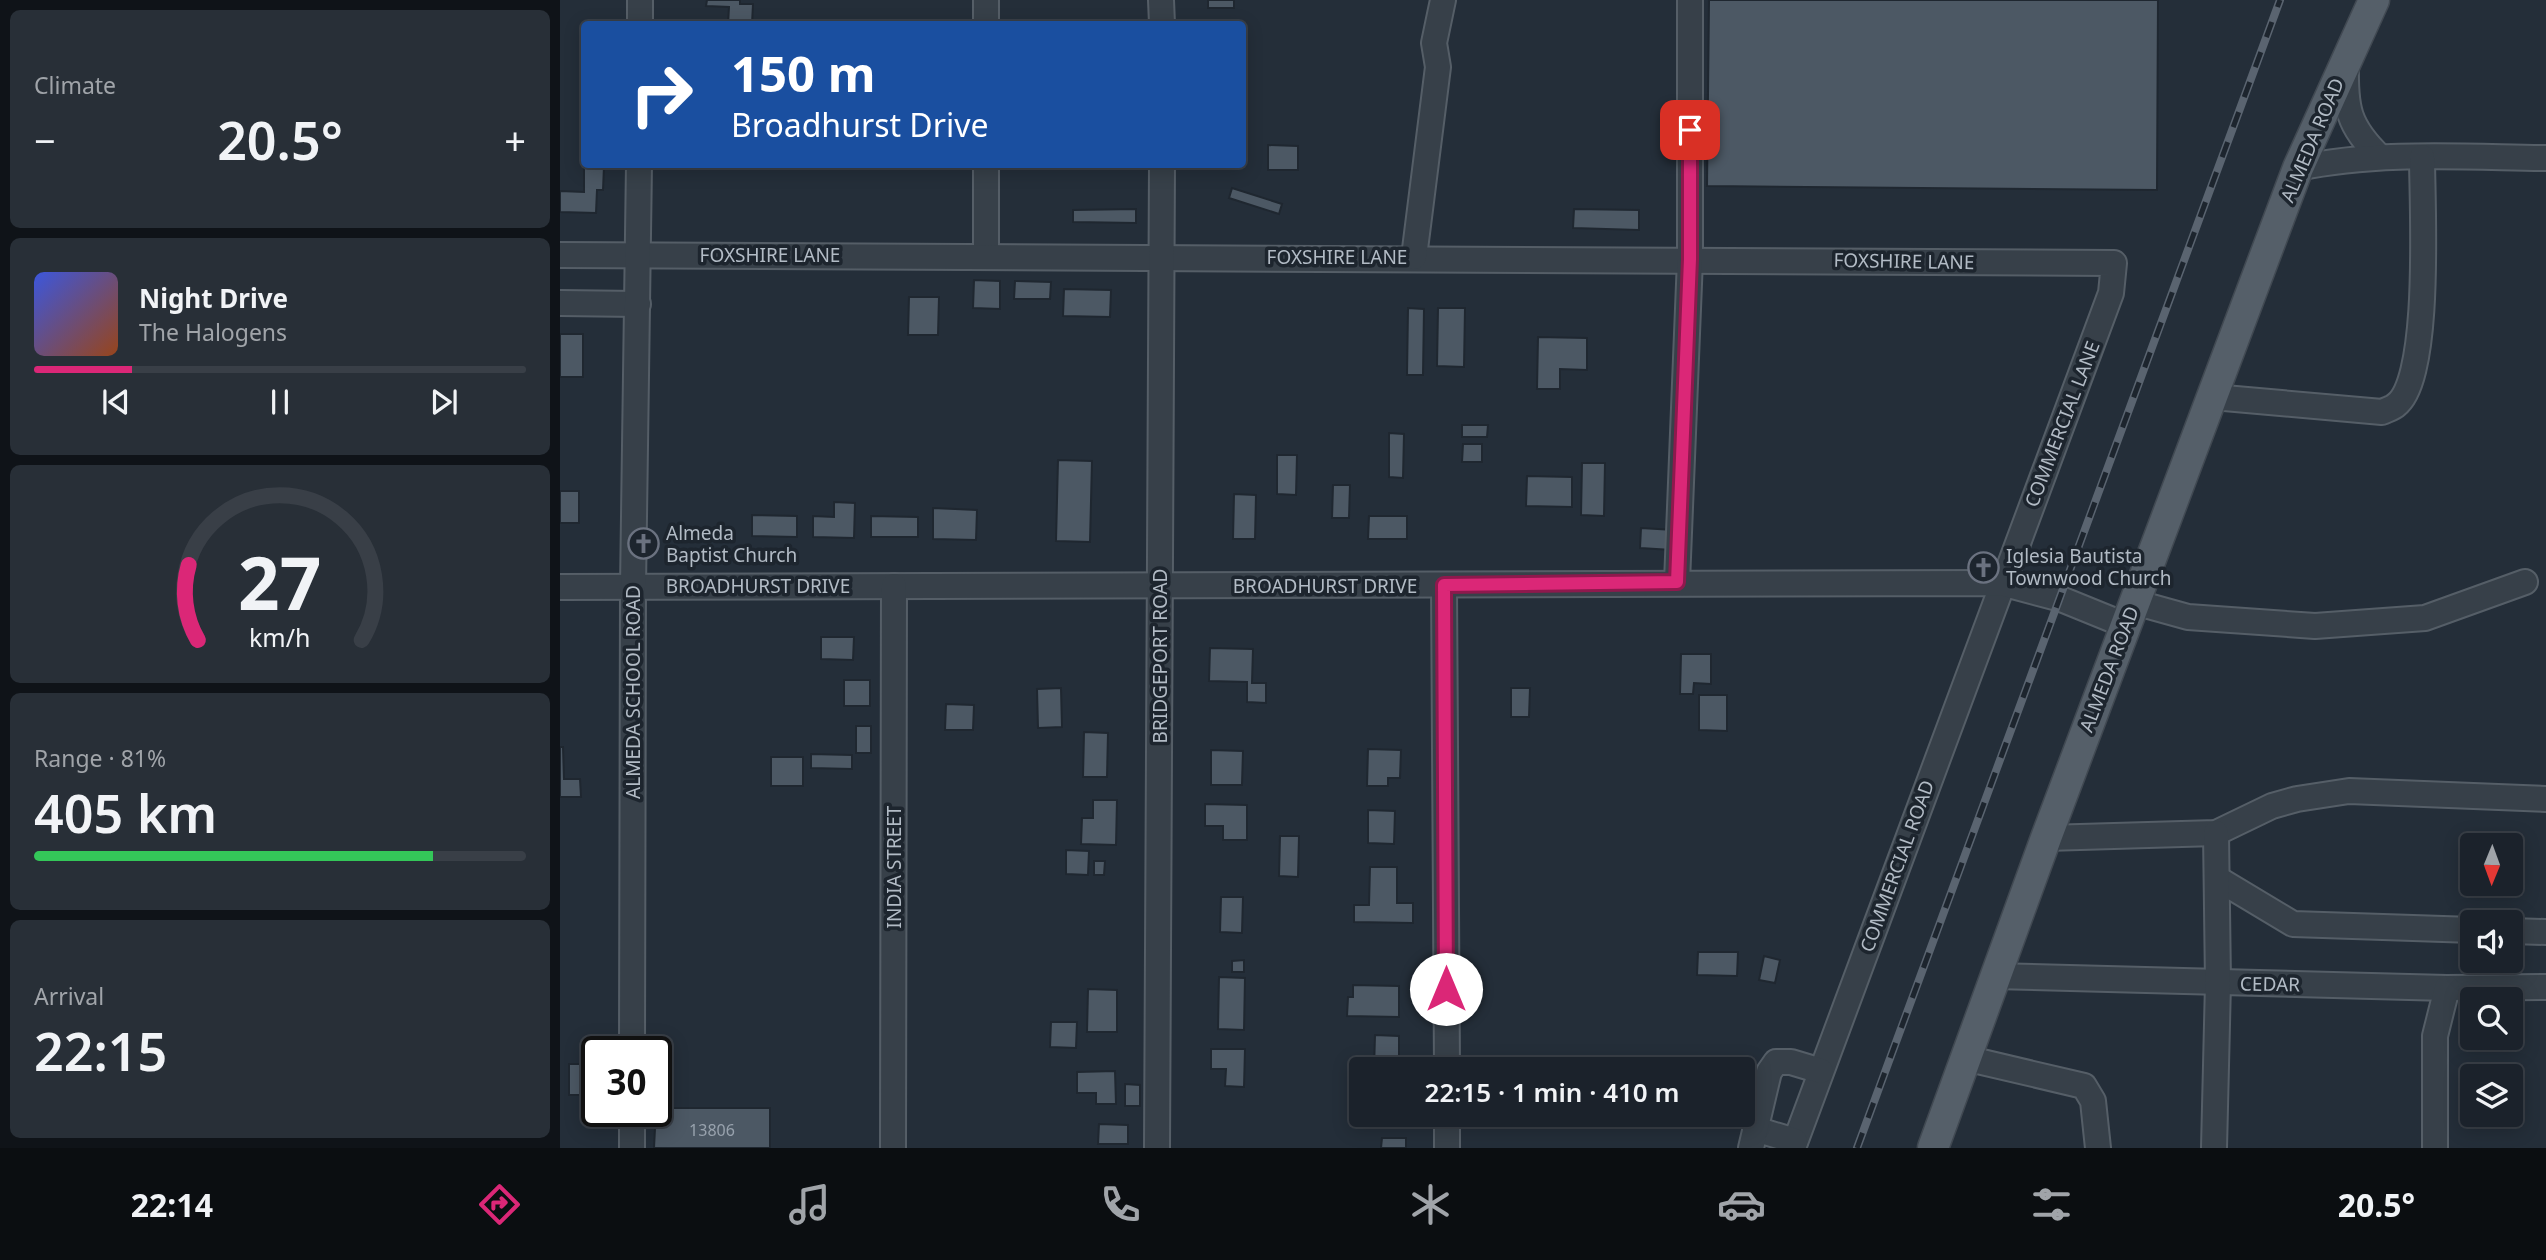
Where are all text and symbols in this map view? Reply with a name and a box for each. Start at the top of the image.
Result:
text: 150 m [731,40,876,106]
icon: right [616,49,707,140]
text: Climate [34,69,116,101]
street label: ALMEDA ROAD [2274,74,2350,206]
pin [1660,100,1720,160]
text: Broadhurst Drive [731,103,988,146]
text: 20.5° [217,104,343,175]
icon: arrive [1671,111,1709,149]
text: − [34,114,56,166]
text: + [504,114,526,166]
street label: FOXSHIRE LANE [700,242,840,268]
street label: FOXSHIRE LANE [1267,244,1407,270]
street label: FOXSHIRE LANE [1833,247,1975,275]
text: Night Drive [139,280,288,316]
text: The Halogens [139,316,287,348]
street label: COMMERCIAL LANE [2018,337,2106,511]
icon: previous [97,383,135,421]
icon: pause [261,383,299,421]
icon: next [425,383,463,421]
place label: Almeda Baptist Church [666,520,797,568]
church icon: Almeda Baptist Church [626,527,660,561]
text: 27 [238,532,322,631]
place label: Iglesia Bautista Townwood Church [2006,543,2171,591]
church icon: Iglesia Bautista Townwood Church [1966,550,2000,584]
street label: BRIDGEPORT ROAD [1147,569,1173,743]
street label: BROADHURST DRIVE [666,573,850,599]
street label: BROADHURST DRIVE [1233,573,1417,599]
street label: ALMEDA SCHOOL ROAD [620,585,646,799]
street label: ALMEDA ROAD [2073,602,2145,736]
text: km/h [249,620,311,654]
text: Range · 81% [34,742,166,774]
street label: COMMERCIAL ROAD [1854,776,1940,956]
text: 405 km [34,777,217,848]
street label: INDIA STREET [881,805,907,928]
north arrow [2460,833,2524,896]
map controls [2460,833,2523,1127]
button: sound [2460,910,2523,973]
position arrow [1409,952,1483,1026]
street label: CEDAR [2240,970,2300,998]
text: Arrival [34,980,104,1012]
button: search [2460,987,2523,1050]
text: 22:15 [34,1015,167,1086]
speed limit sign: 30 [581,1036,672,1127]
button: layers [2460,1064,2523,1127]
text: 22:15 · 1 min · 410 m [1425,1074,1679,1110]
house number: 13806 [689,1119,735,1141]
icon: directions [475,1180,524,1229]
icon: music [785,1180,834,1229]
icon: phone [1096,1180,1145,1229]
icon: climate [1406,1180,1455,1229]
icon: car [1717,1180,1766,1229]
icon: filters [2027,1180,2076,1229]
text: 22:14 [131,1183,213,1226]
text: 20.5° [2338,1183,2415,1226]

